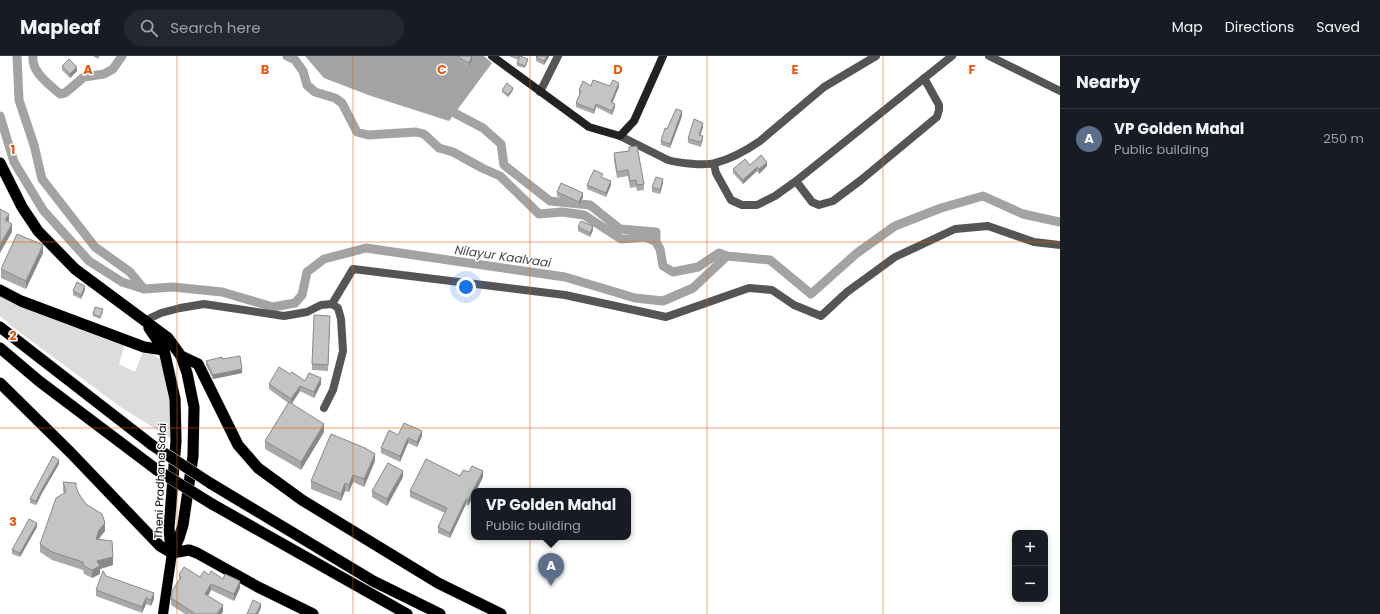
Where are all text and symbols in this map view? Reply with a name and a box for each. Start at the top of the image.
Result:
search box [124,10,404,46]
text: Mapleaf [20,14,100,41]
icon: search [138,17,160,39]
text: Search here [170,17,261,38]
text: Map [1172,17,1203,37]
text: Directions [1225,17,1294,37]
text: Saved [1316,17,1360,37]
text: A [83,60,93,79]
text: B [261,60,270,79]
text: C [437,60,447,79]
text: D [613,60,623,79]
text: E [791,60,799,79]
text: F [968,60,976,79]
text: Nearby [1076,70,1140,94]
text: VP Golden Mahal [1114,118,1244,139]
text: A [1084,129,1094,148]
text: 250 m [1323,129,1364,148]
text: 1 [11,140,15,159]
text: Public building [1114,140,1209,159]
water label: Nilayur Kaalvaai [454,241,553,271]
your location [456,277,476,297]
text: 2 [9,326,17,345]
street label: Theni Pradhana Salai [150,422,170,539]
popup [471,488,631,540]
text: VP Golden Mahal [486,494,616,515]
text: 3 [9,512,17,531]
text: Public building [486,516,581,535]
map controls [1012,530,1048,602]
button: + [1012,530,1048,566]
pin: A [538,553,564,586]
button: − [1012,566,1048,602]

